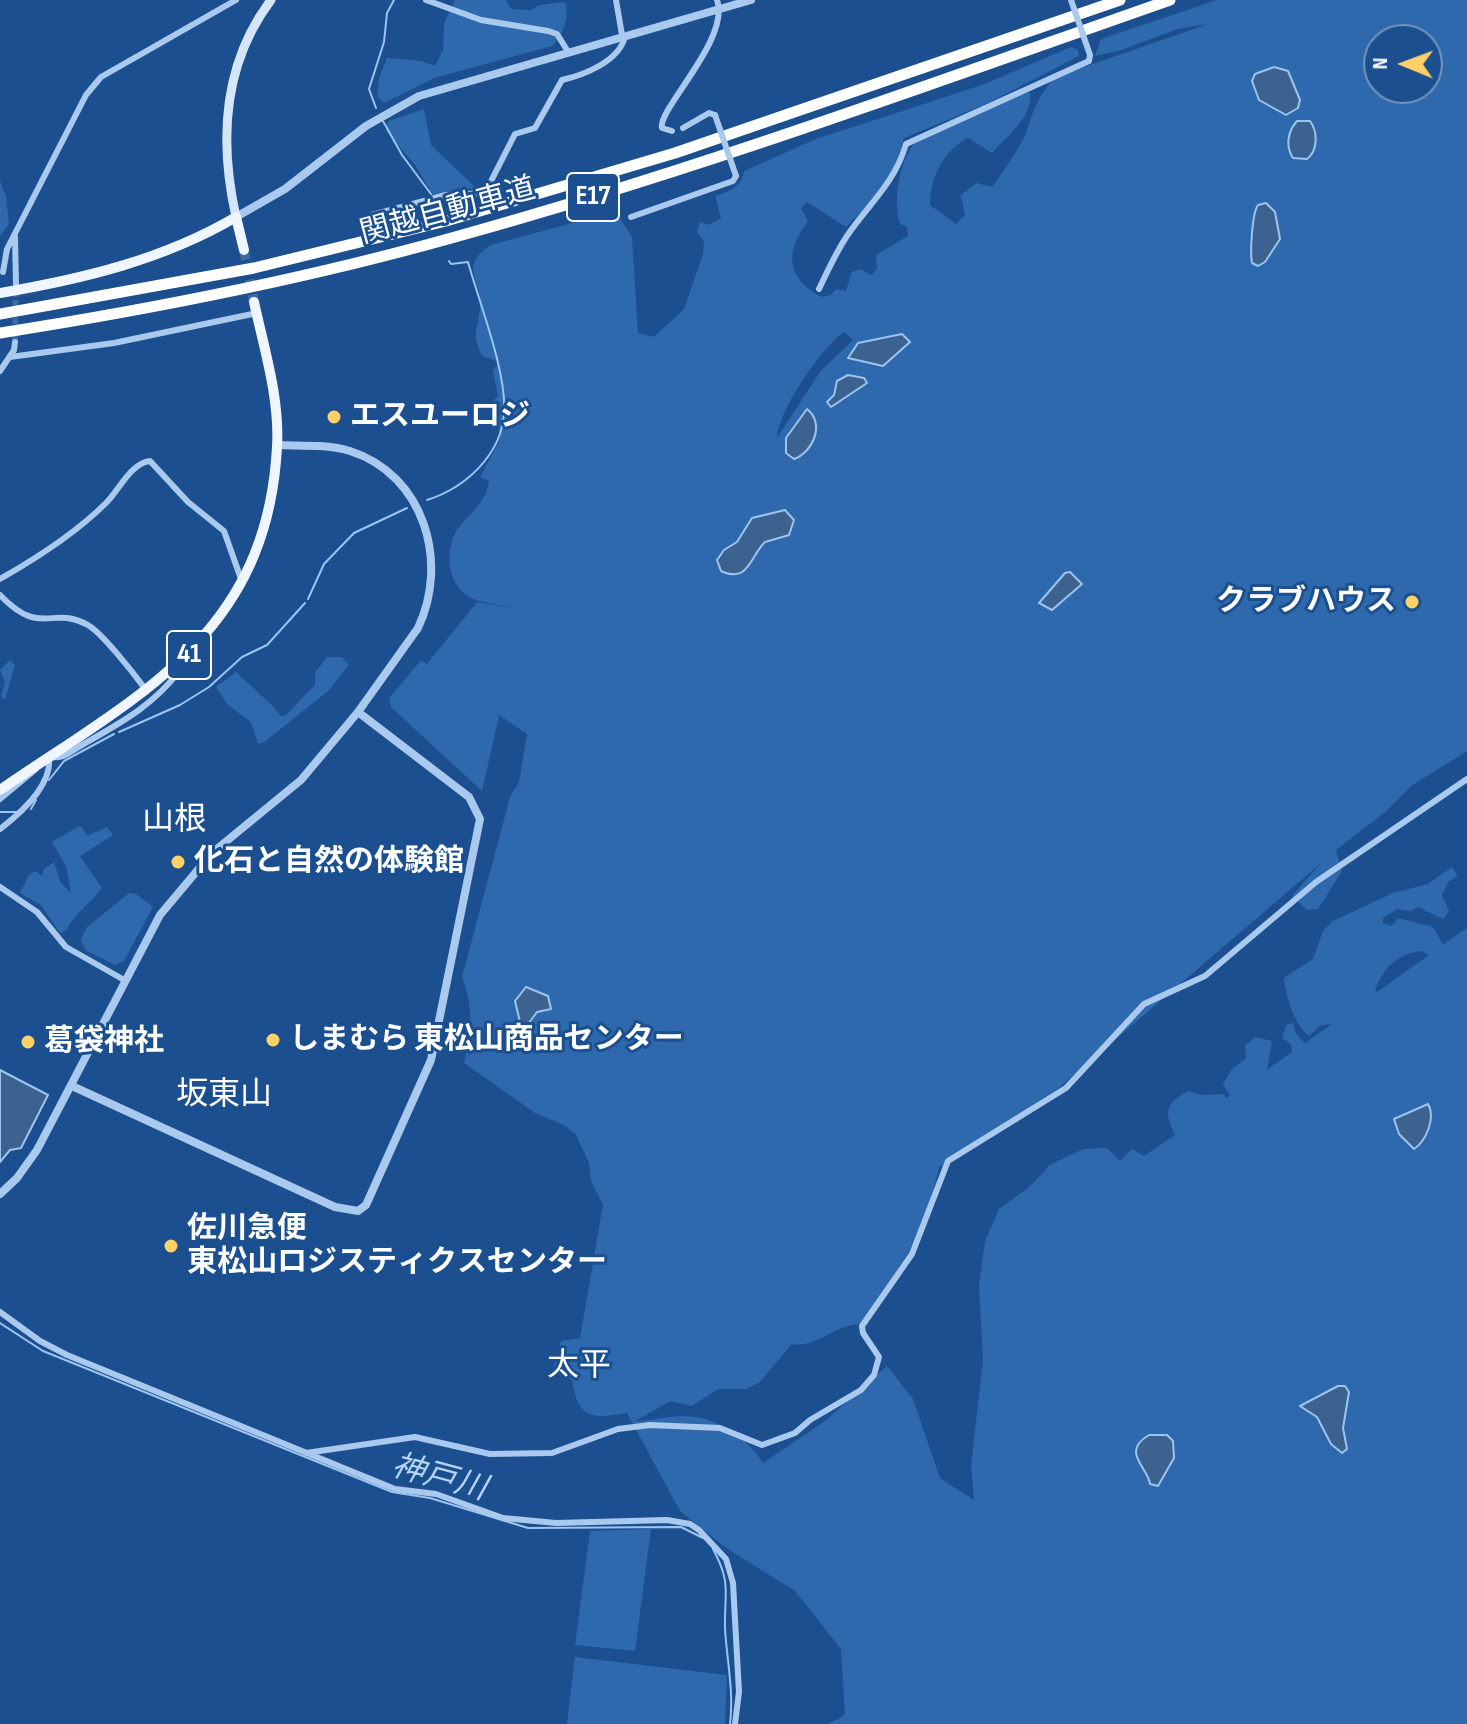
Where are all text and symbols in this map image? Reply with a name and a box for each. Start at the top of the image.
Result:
north arrow [1363,24,1443,104]
text: N [1367,57,1394,70]
street label: 関越自動車道 [356,171,540,253]
road number: E17 [567,173,619,221]
place label: エスユーロジ [350,399,530,435]
marker: エスユーロジ [325,408,343,426]
place label: クラブハウス [1216,584,1396,620]
marker: クラブハウス [1403,593,1421,611]
road number: 41 [167,631,211,679]
district label: 山根 [142,802,206,840]
place label: 化石と自然の体験館 [194,844,464,880]
marker: 化石と自然の体験館 [169,853,187,871]
place label: しまむら 東松山商品センター [289,1022,684,1058]
place label: 葛袋神社 [44,1024,164,1060]
marker: しまむら 東松山商品センター [264,1031,282,1049]
marker: 葛袋神社 [19,1033,37,1051]
district label: 坂東山 [176,1077,272,1115]
place label: 佐川急便 東松山ロジスティクスセンター [187,1211,607,1282]
marker: 佐川急便 東松山ロジスティクスセンター [162,1237,180,1255]
district label: 太平 [547,1348,611,1386]
water label: 神戸川 [388,1448,490,1510]

